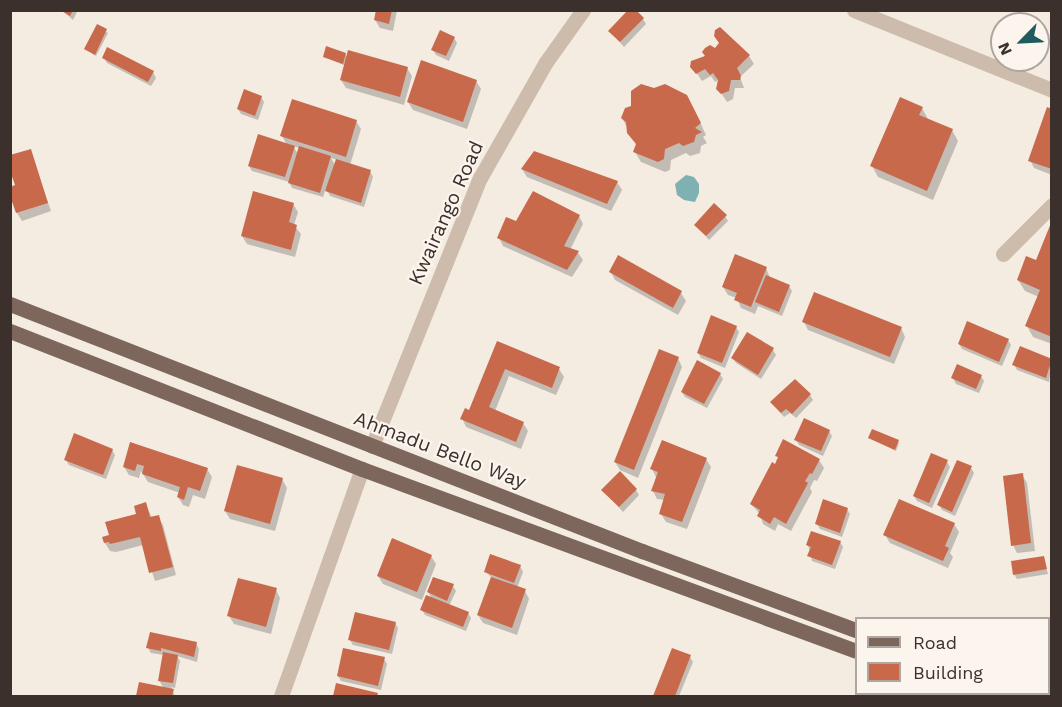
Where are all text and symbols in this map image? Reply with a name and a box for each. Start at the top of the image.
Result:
north arrow [990,12,1050,72]
text: N [994,39,1016,58]
street label: Kwairango Road [403,137,489,289]
street label: Ahmadu Bello Way [350,406,530,494]
legend [855,617,1050,695]
text: Road [913,632,957,653]
text: Building [913,662,983,683]

